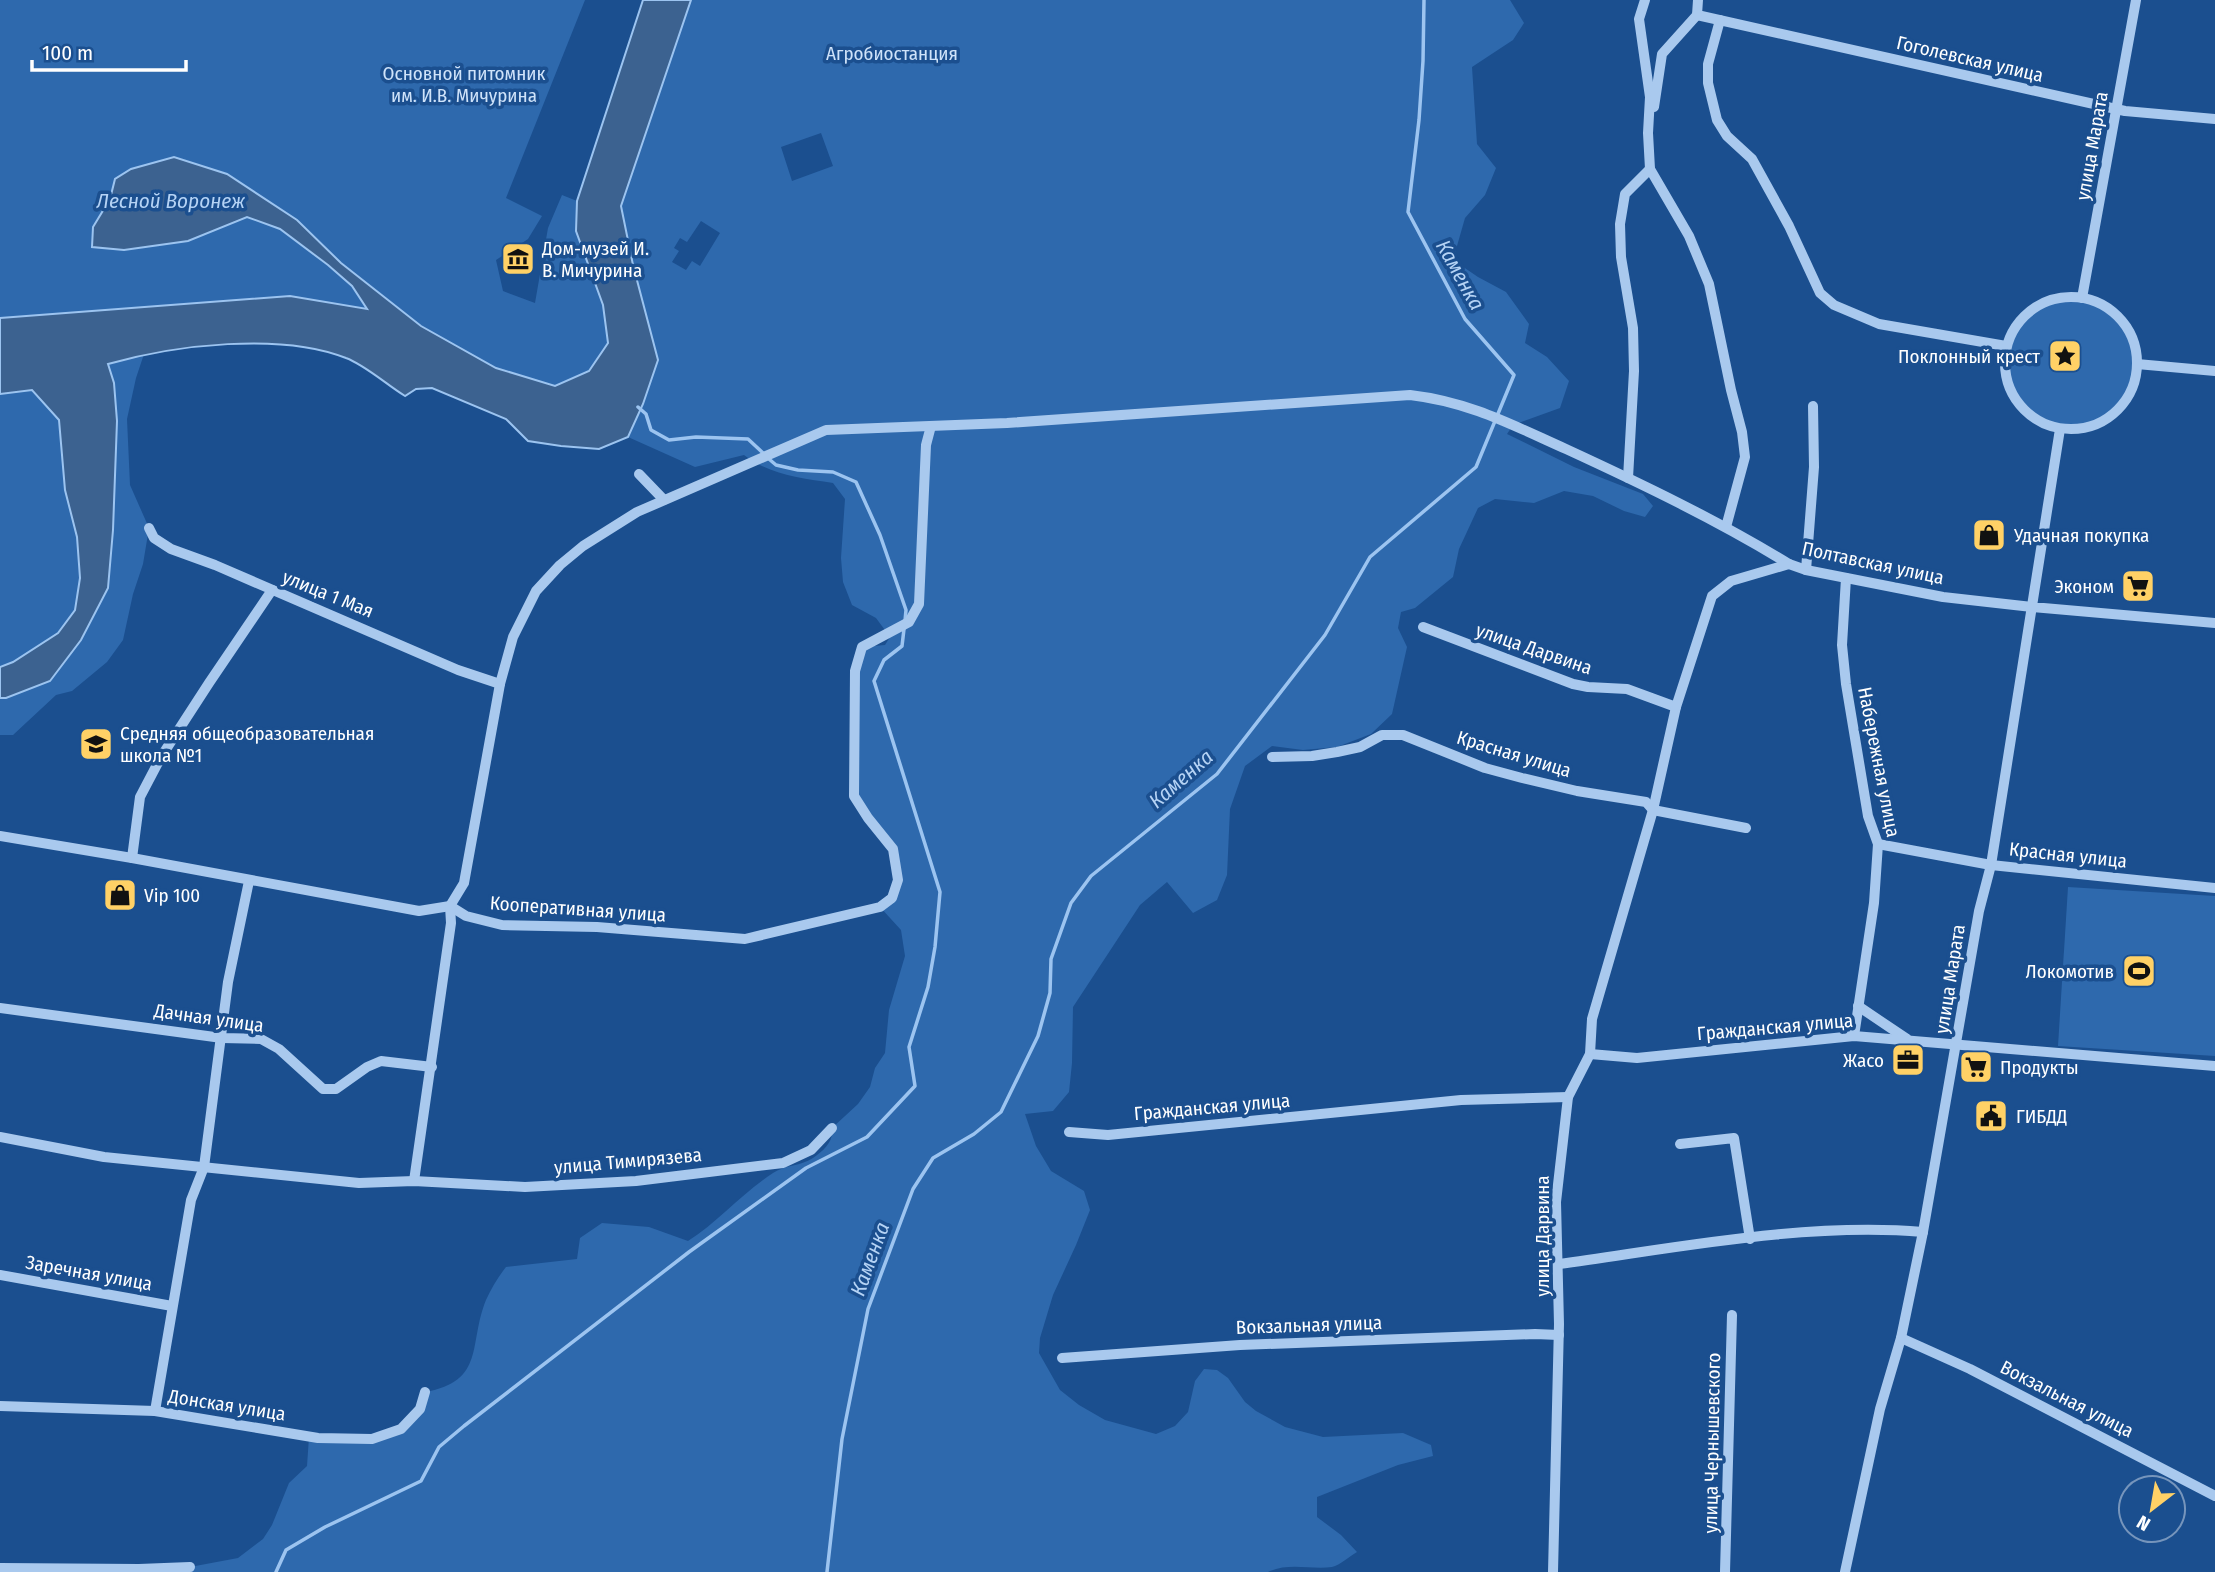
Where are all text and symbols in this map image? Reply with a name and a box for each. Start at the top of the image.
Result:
scale bar [32,28,186,72]
street label: Гоголевская улица [1894,31,2046,87]
text: 100 m [42,40,93,66]
park label: Агробиостанция [826,42,958,65]
park label: Основной питомник им. И.В. Мичурина [383,62,545,107]
street label: улица Марата [2071,90,2113,202]
water label: Лесной Воронеж [96,188,245,214]
water label: Каменка [1430,235,1490,315]
place label: Дом-музей И. В. Мичурина [541,237,649,282]
museum icon: Дом-музей И. В. Мичурина [499,240,537,278]
place icon: Поклонный крест [2046,337,2084,375]
place label: Поклонный крест [1898,345,2040,368]
shop icon: Удачная покупка [1970,516,2008,554]
place label: Удачная покупка [2013,524,2149,547]
street label: Полтавская улица [1800,537,1946,589]
street label: улица 1 Мая [279,565,377,623]
supermarket icon: Эконом [2119,567,2157,605]
place label: Эконом [2054,575,2114,598]
street label: улица Дарвина [1473,618,1595,680]
street label: Набережная улица [1853,685,1905,839]
place label: Средняя общеобразовательная школа №1 [120,722,374,767]
school or university icon: Средняя общеобразовательная школа №1 [77,725,115,763]
street label: Красная улица [1454,726,1574,782]
water label: Каменка [1144,744,1218,814]
street label: Красная улица [2008,837,2128,873]
shop icon: Vip 100 [101,876,139,914]
place label: Vip 100 [144,884,200,907]
street label: Кооперативная улица [489,891,667,927]
street label: улица Марата [1930,923,1970,1035]
sports icon: Локомотив [2120,952,2158,990]
place label: Локомотив [2026,960,2114,983]
street label: Дачная улица [152,999,265,1037]
street label: Гражданская улица [1696,1009,1854,1045]
office icon: Жасо [1889,1041,1927,1079]
supermarket icon: Продукты [1957,1048,1995,1086]
place label: Жасо [1843,1049,1884,1072]
place label: Продукты [2000,1056,2079,1079]
street label: Гражданская улица [1133,1089,1291,1125]
public building icon: ГИБДД [1972,1097,2010,1135]
place label: ГИБДД [2016,1105,2067,1128]
street label: улица Тимирязева [553,1143,703,1179]
street label: улица Дарвина [1531,1175,1554,1297]
water label: Каменка [845,1219,895,1299]
street label: Заречная улица [24,1251,154,1295]
street label: Вокзальная улица [1235,1311,1383,1339]
street label: улица Чернышевского [1699,1352,1725,1534]
street label: Вокзальная улица [1997,1356,2137,1442]
street label: Донская улица [166,1384,287,1426]
north arrow [2117,1474,2187,1544]
text: N [2133,1510,2154,1536]

